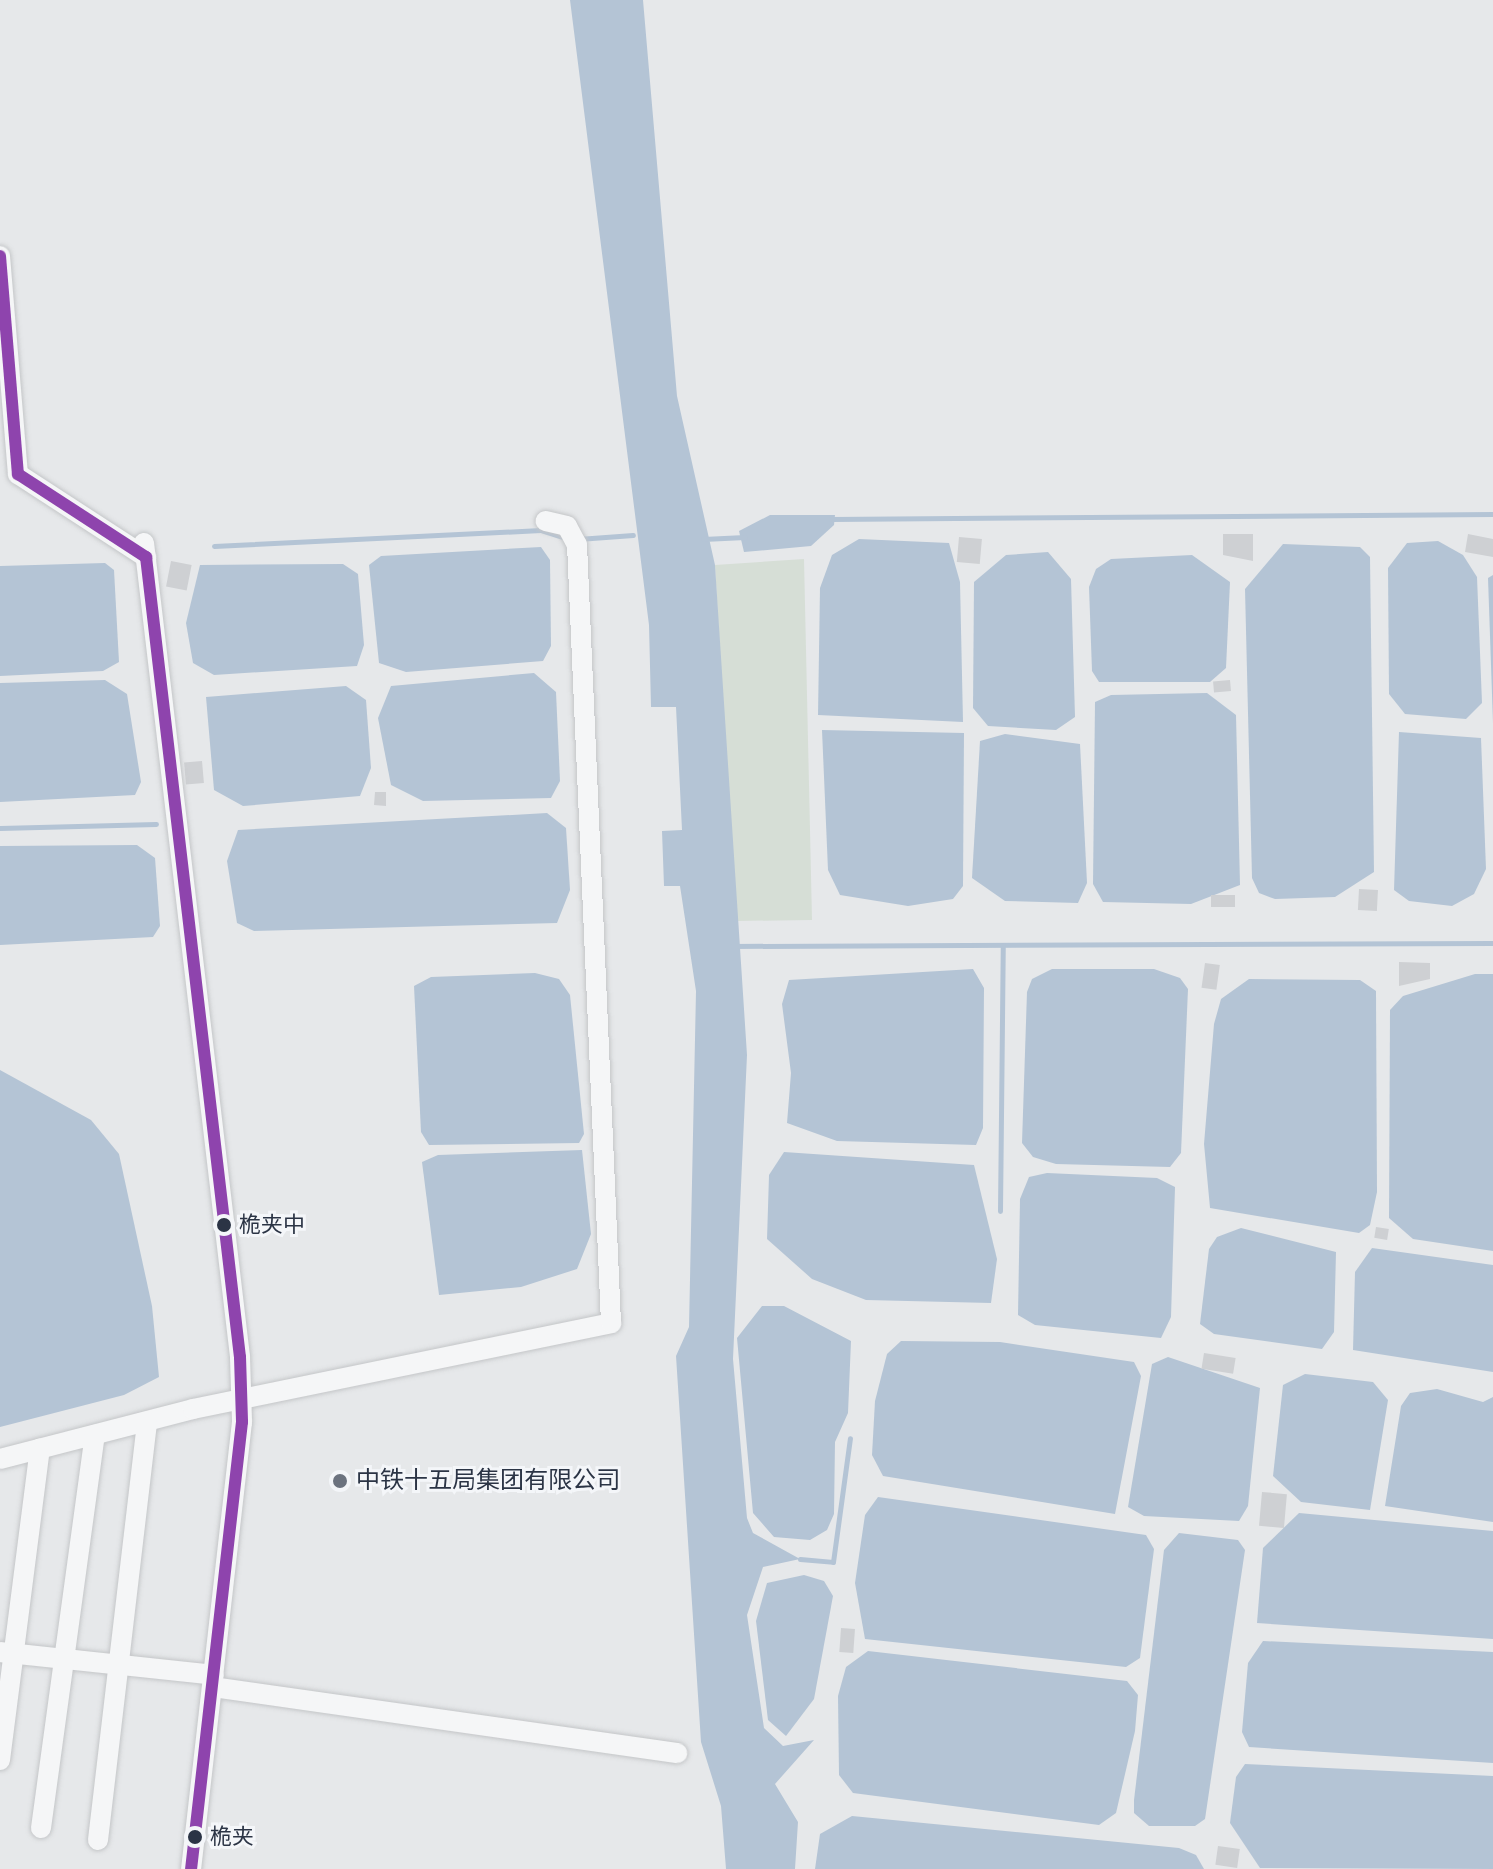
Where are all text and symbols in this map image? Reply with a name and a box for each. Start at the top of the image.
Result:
place label: 桅夹中 [239,1212,305,1238]
marker: 桅夹中 [216,1217,232,1233]
place label: 中铁十五局集团有限公司 [356,1467,620,1495]
marker: 中铁十五局集团有限公司 [331,1472,349,1490]
place label: 桅夹 [210,1824,254,1850]
marker: 桅夹 [187,1829,203,1845]

